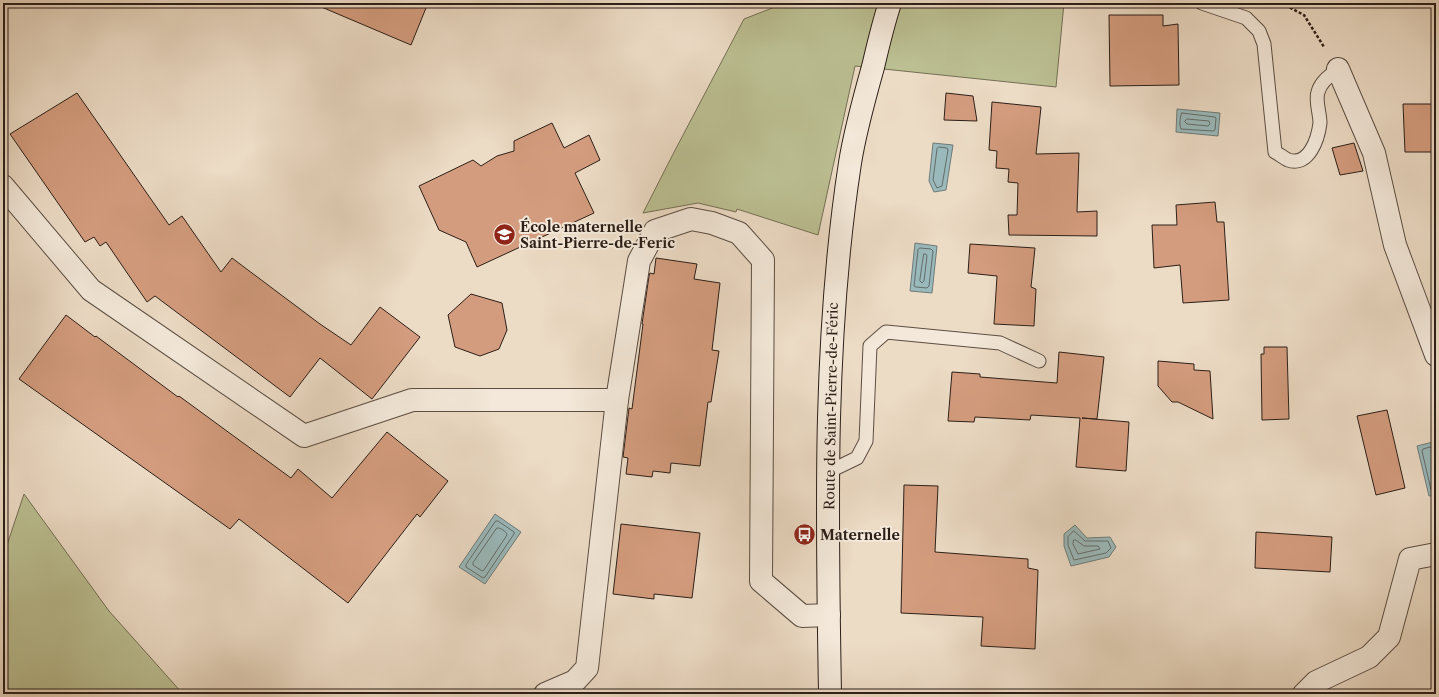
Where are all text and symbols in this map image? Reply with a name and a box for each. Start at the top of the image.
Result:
place label: École maternelle Saint-Pierre-de-Feric [520,217,675,252]
school or university icon: École maternelle Saint-Pierre-de-Feric [492,222,518,248]
street label: Route de Saint-Pierre-de-Féric [820,302,842,510]
bus stop icon: Maternelle [791,522,817,548]
place label: Maternelle [820,526,900,544]

